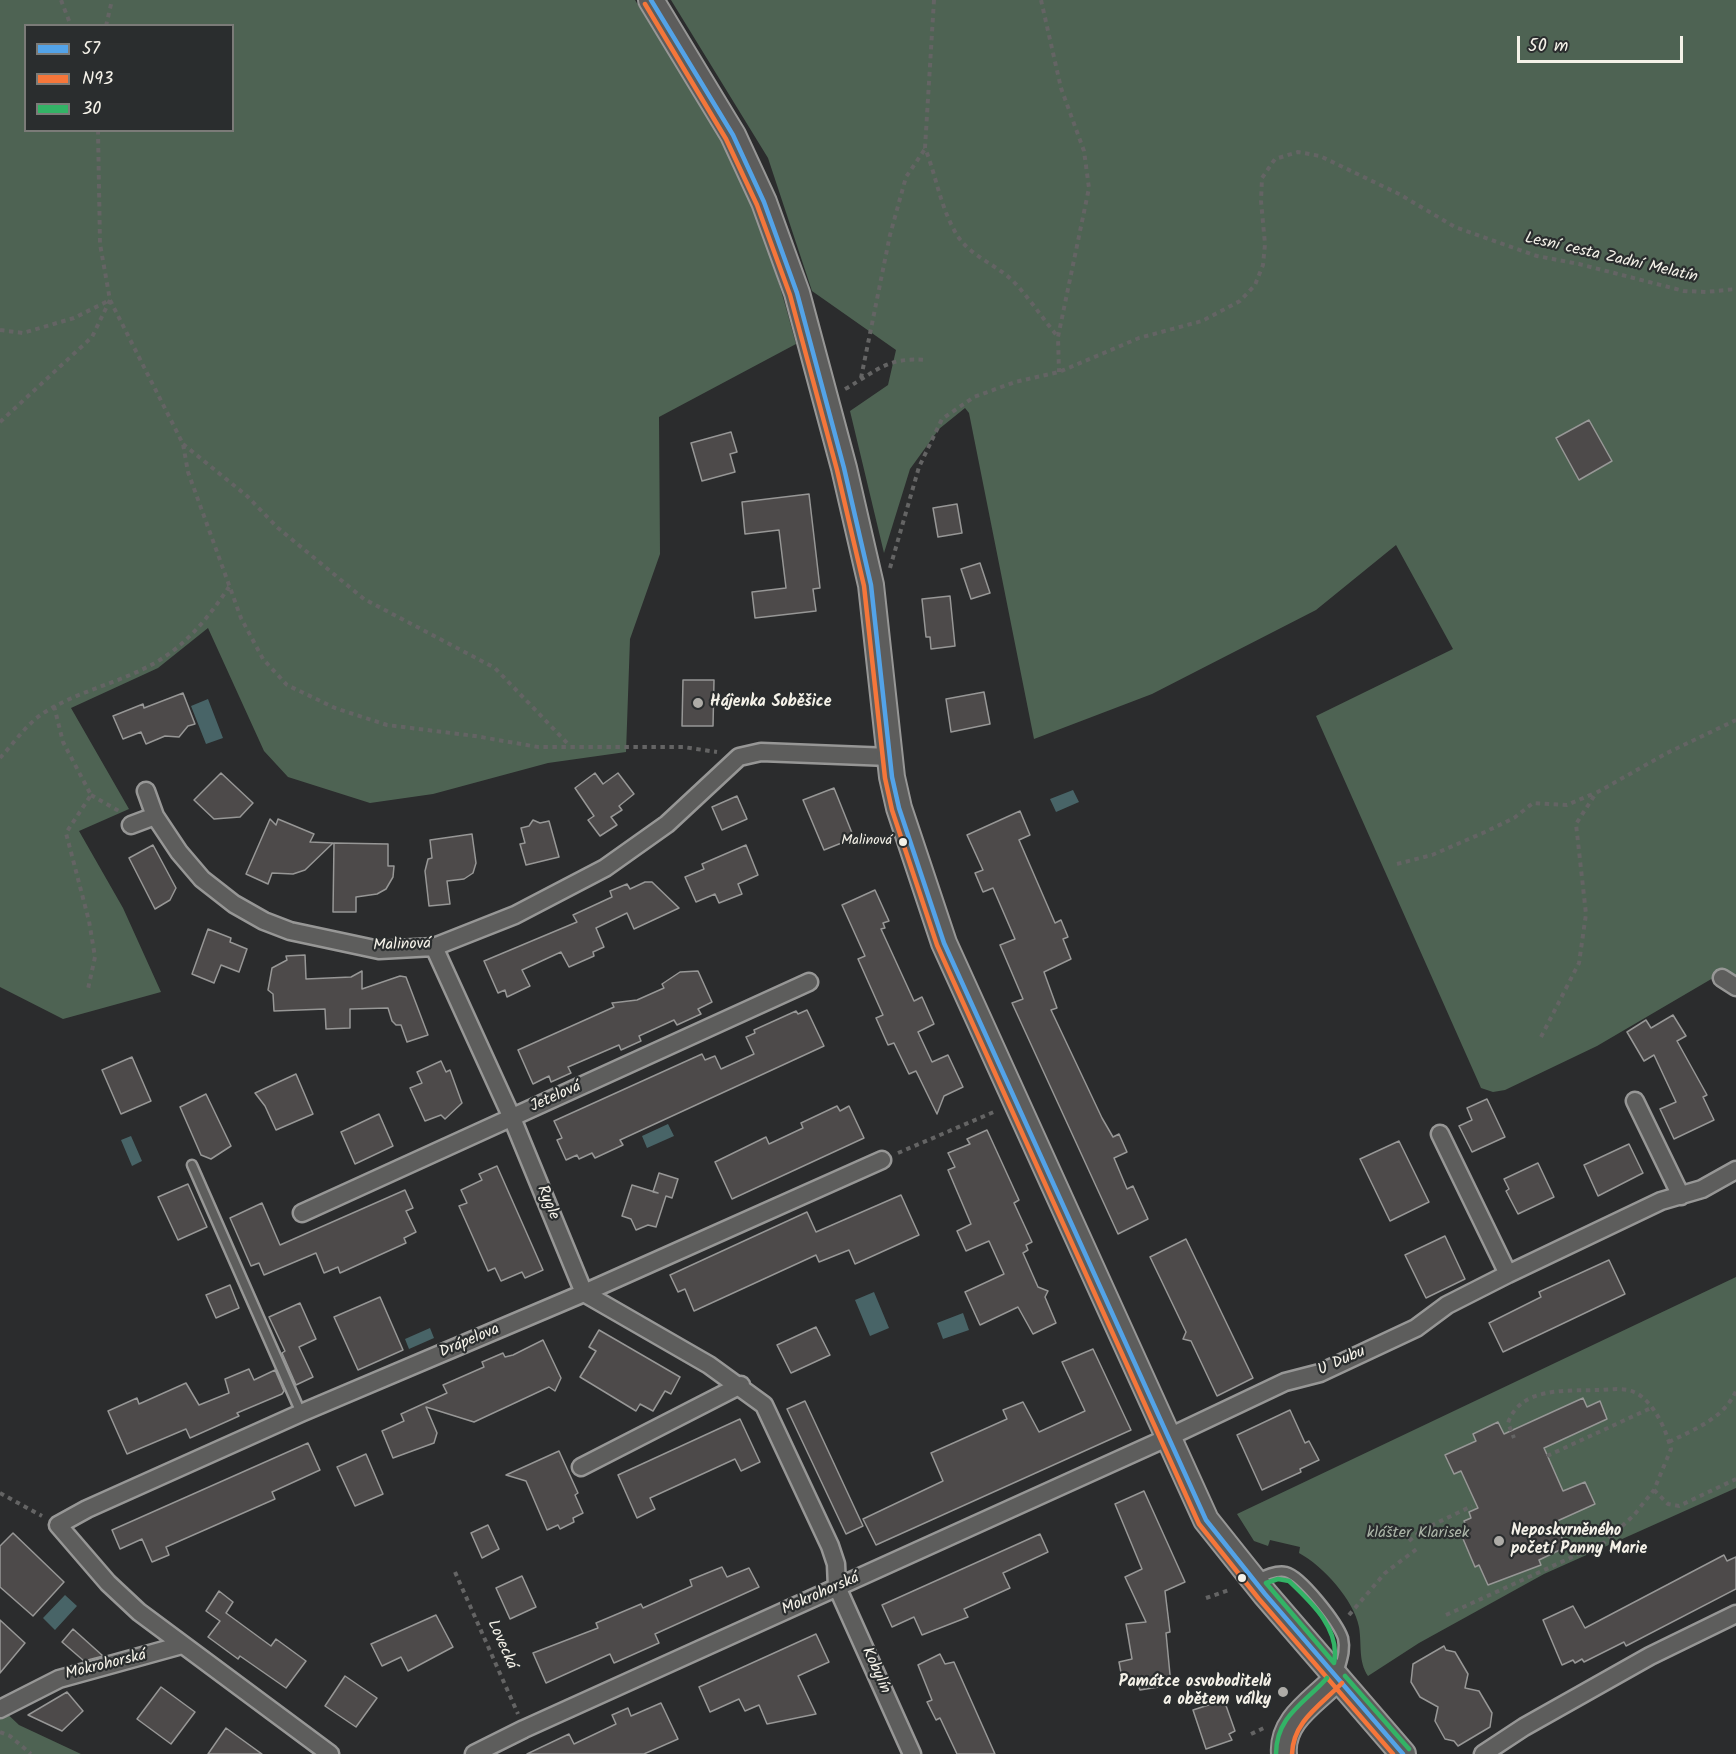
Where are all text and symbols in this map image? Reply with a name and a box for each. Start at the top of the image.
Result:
legend [24,24,234,132]
scale bar [1520,24,1686,62]
text: 50 m [1528,32,1568,61]
text: 57 [82,35,100,64]
text: N93 [82,65,113,94]
text: 30 [82,95,101,124]
street label: Lesní cesta Zadní Melatín [1523,230,1699,288]
place label: Hájenka Soběšice [710,693,831,713]
marker: Hájenka Soběšice [691,696,705,710]
place label: Malinová [841,834,892,850]
marker: Malinová [897,836,909,848]
street label: Malinová [373,935,431,957]
street label: Jetelová [528,1078,584,1118]
street label: Rygle [531,1183,563,1223]
street label: Drápelova [437,1321,503,1363]
street label: U Dubu [1315,1343,1369,1381]
place label: Neposkvrněného početí Panny Marie [1511,1522,1647,1560]
park label: klášter Klarisek [1367,1524,1469,1544]
marker: Neposkvrněného početí Panny Marie [1492,1534,1506,1548]
street label: Mokrohorská [779,1569,863,1621]
unlabelled marker [1236,1572,1248,1584]
street label: Lovecká [482,1617,520,1673]
street label: Kobylín [856,1645,894,1697]
street label: Mokrohorská [63,1647,149,1685]
place label: Památce osvoboditelů a obětem války [1119,1673,1271,1711]
marker: Památce osvoboditelů a obětem války [1276,1685,1290,1699]

